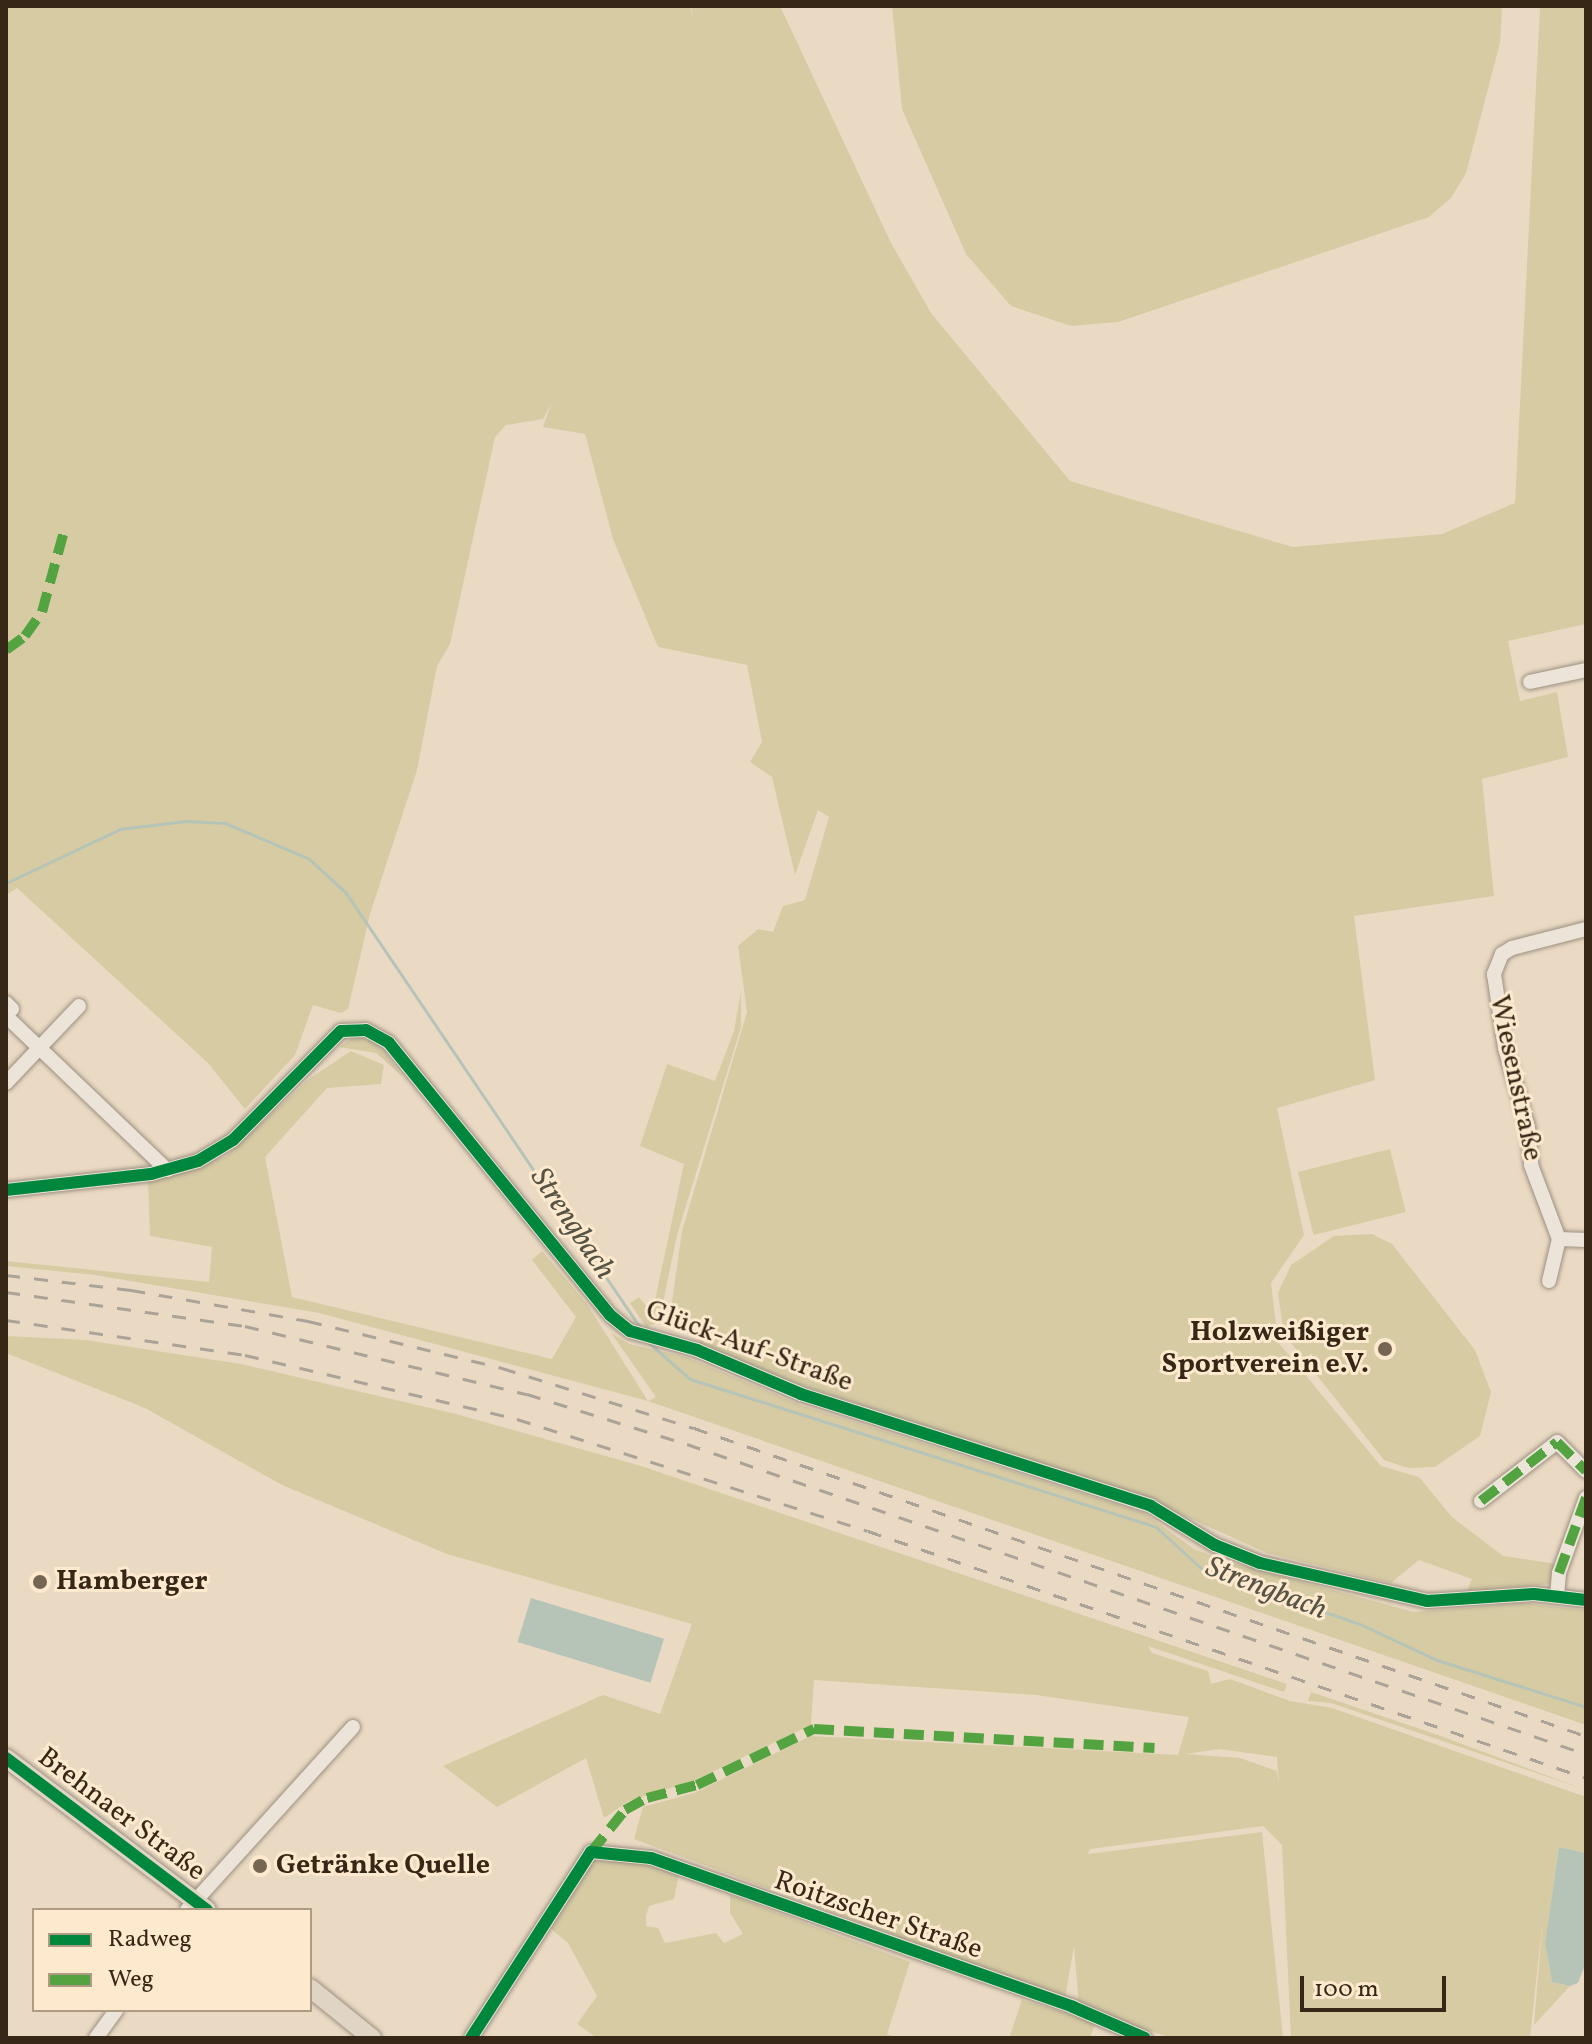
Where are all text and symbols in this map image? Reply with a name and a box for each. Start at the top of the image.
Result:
street label: Wiesenstraße [1481,992,1549,1164]
water label: Strengbach [522,1161,622,1287]
street label: Glück-Auf-Straße [641,1294,857,1400]
place label: Holzweißiger Sportverein e.V. [1162,1316,1369,1382]
marker: Holzweißiger Sportverein e.V. [1376,1340,1394,1358]
water label: Strengbach [1200,1550,1332,1628]
place label: Hamberger [56,1565,208,1599]
marker: Hamberger [31,1573,49,1591]
street label: Brehnaer Straße [30,1741,212,1889]
place label: Getränke Quelle [276,1849,490,1883]
marker: Getränke Quelle [251,1857,269,1875]
street label: Roitzscher Straße [770,1865,986,1967]
legend [32,1908,312,2012]
text: Radweg [108,1923,192,1957]
scale bar [1304,1960,1450,2010]
text: Weg [108,1963,154,1997]
text: 100 m [1314,1973,1379,2007]

